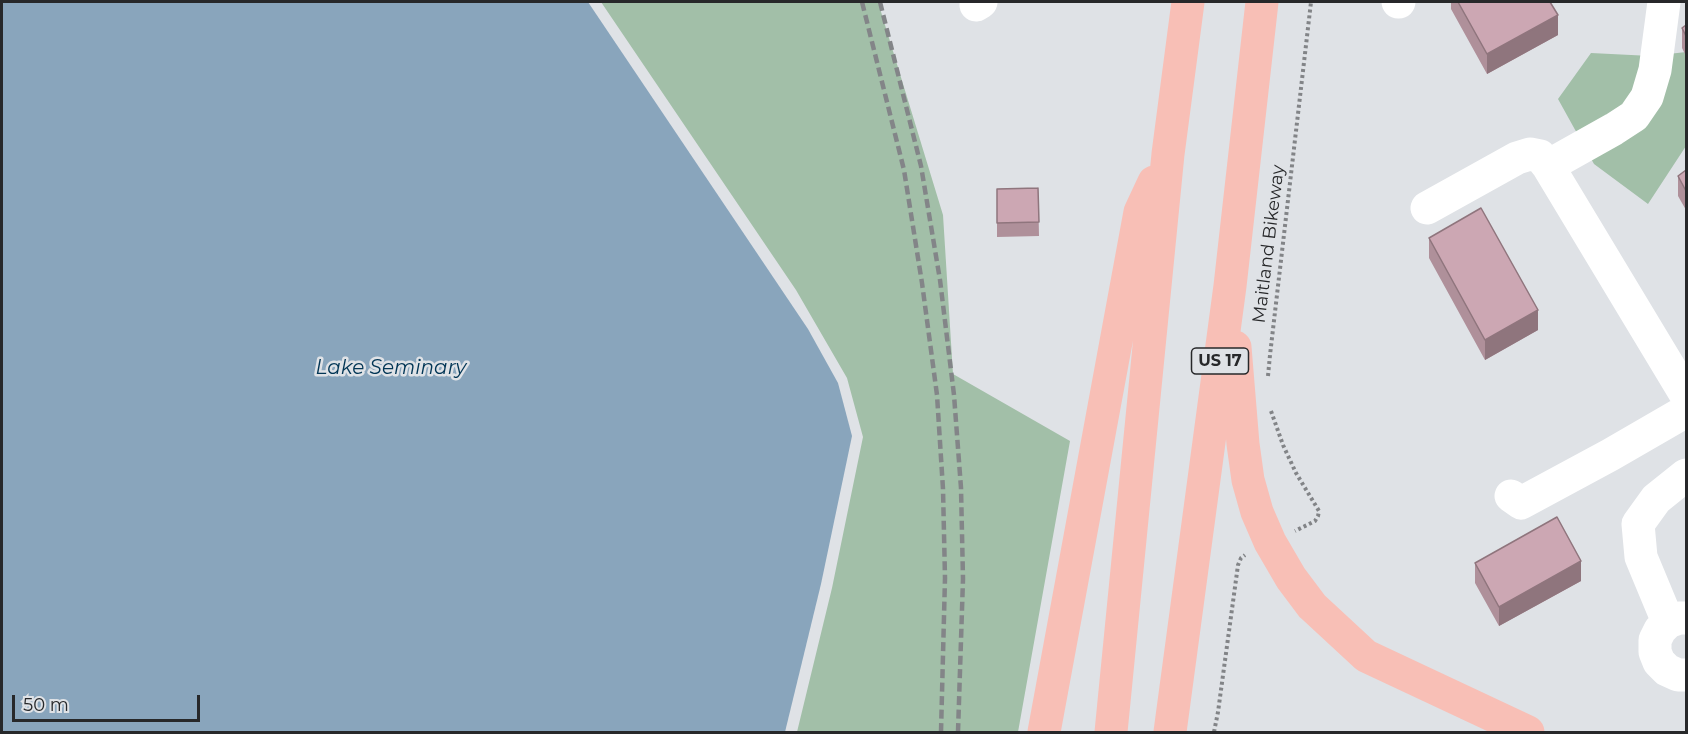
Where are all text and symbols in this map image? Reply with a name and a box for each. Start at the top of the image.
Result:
street label: Maitland Bikeway [1249,164,1289,324]
road number: US 17 [1192,348,1248,374]
water label: Lake Seminary [316,356,466,380]
scale bar [15,683,202,721]
text: 50 m [23,694,69,716]

